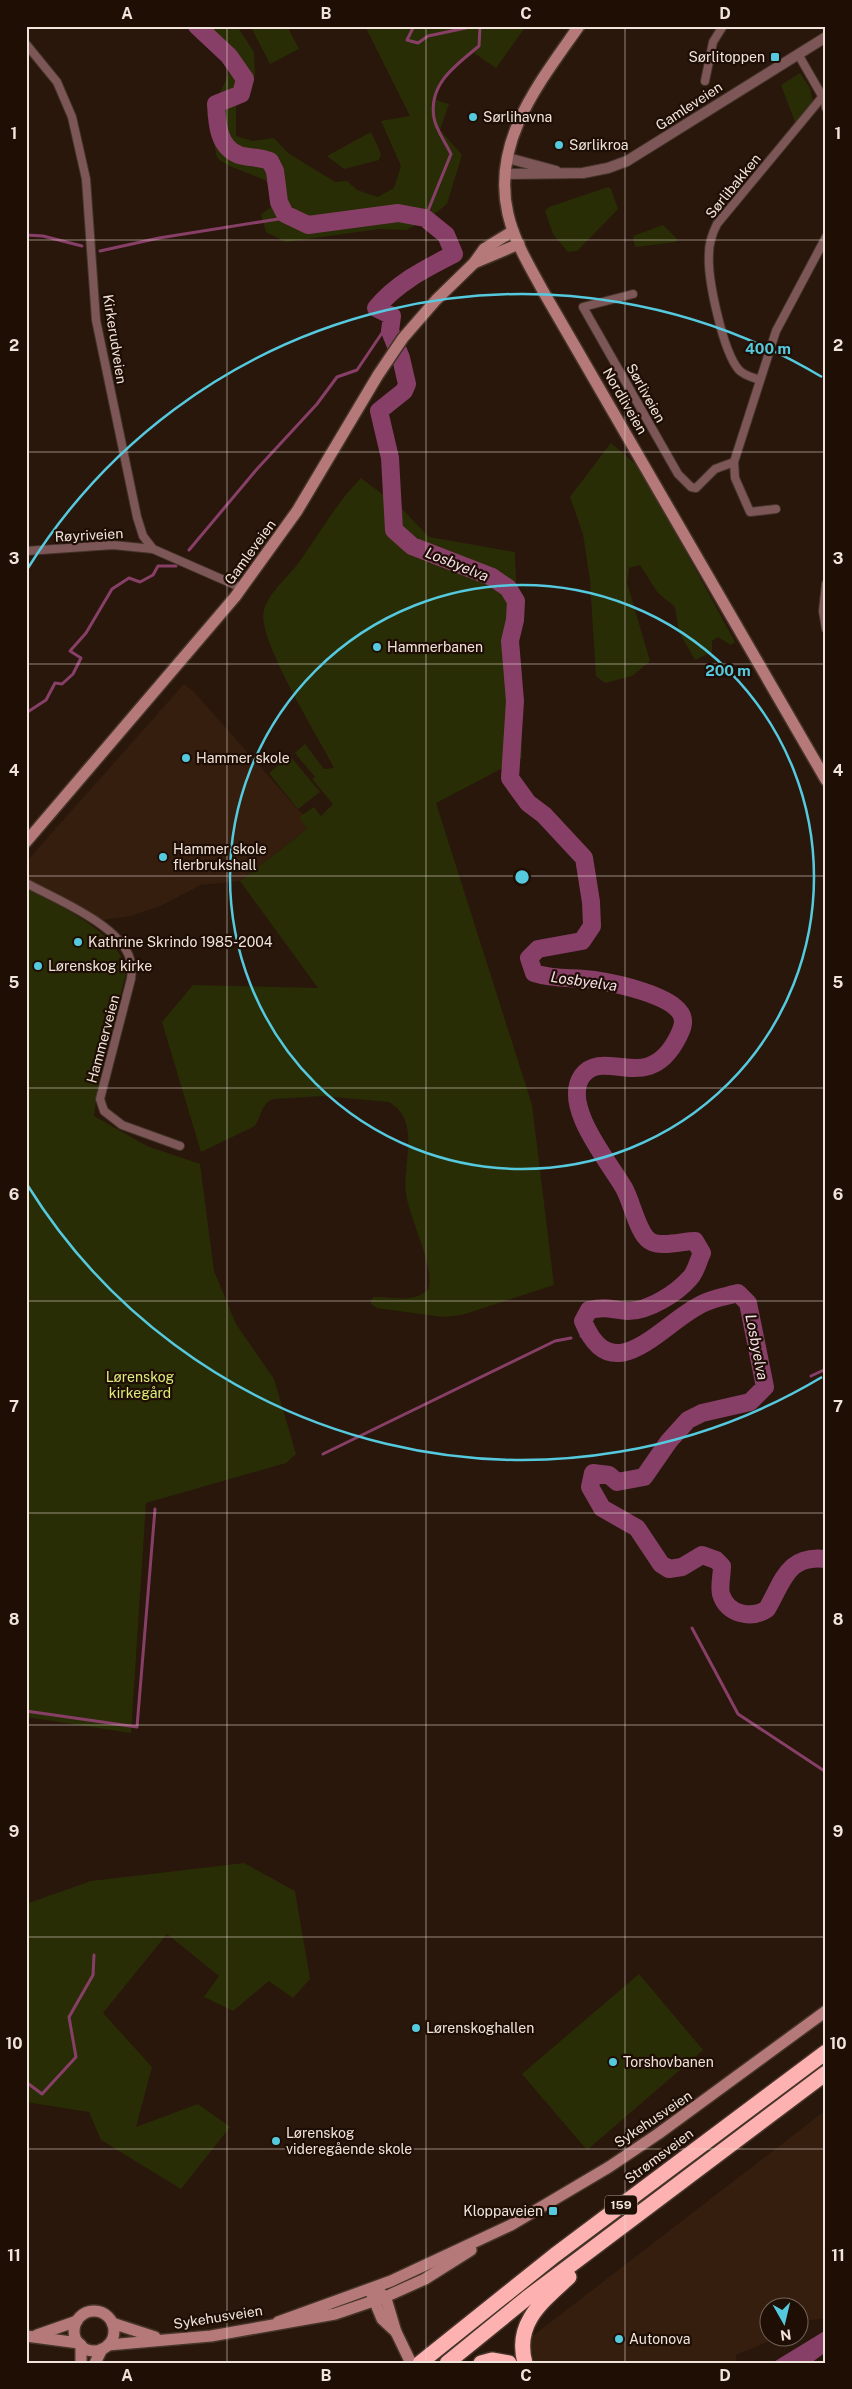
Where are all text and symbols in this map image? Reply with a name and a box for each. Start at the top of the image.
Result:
text: A [121,4,133,23]
text: B [321,4,332,23]
text: C [520,4,532,23]
text: D [719,4,731,23]
place label: Sørlitoppen [688,49,765,65]
marker: Sørlitoppen [769,51,781,63]
street label: Gamleveien [653,79,725,133]
place label: Sørlihavna [483,109,552,125]
marker: Sørlihavna [467,111,479,123]
text: 1 [11,124,17,143]
text: 1 [835,124,841,143]
place label: Sørlikroa [569,137,629,153]
marker: Sørlikroa [553,139,565,151]
street label: Sørlibakken [702,151,764,221]
street label: Kirkerudveien [100,293,130,385]
text: 2 [9,336,19,355]
text: 2 [833,336,843,355]
text: 400 m [745,340,791,357]
street label: Sørliveien [623,361,669,425]
street label: Nordliveien [600,365,650,437]
street label: Gamleveien [221,517,279,587]
street label: Røyriveien [54,525,124,545]
water label: Losbyelva [423,544,491,584]
text: 3 [9,549,19,568]
text: 3 [833,549,843,568]
place label: Hammerbanen [387,639,483,655]
marker: Hammerbanen [371,641,383,653]
text: 200 m [705,662,751,679]
place label: Hammer skole [196,750,290,766]
marker: Hammer skole [180,752,192,764]
text: 4 [9,761,20,780]
text: 4 [833,761,844,780]
place label: Hammer skole flerbrukshall [173,841,267,873]
marker: Hammer skole flerbrukshall [157,851,169,863]
centre of rings [513,868,531,886]
place label: Kathrine Skrindo 1985-2004 [88,934,273,950]
marker: Kathrine Skrindo 1985-2004 [72,936,84,948]
place label: Lørenskog kirke [48,958,152,974]
marker: Lørenskog kirke [32,960,44,972]
water label: Losbyelva [550,968,618,994]
text: 5 [9,973,20,992]
text: 5 [833,973,844,992]
street label: Hammerveien [84,993,122,1085]
text: 6 [9,1185,19,1204]
text: 6 [833,1185,843,1204]
water label: Losbyelva [742,1313,772,1381]
park label: Lørenskog kirkegård [106,1369,175,1401]
text: 7 [9,1397,19,1416]
text: 7 [833,1397,843,1416]
text: 8 [9,1610,20,1629]
text: 8 [833,1610,844,1629]
text: 9 [9,1822,19,1841]
text: 9 [833,1822,843,1841]
place label: Lørenskoghallen [426,2020,534,2036]
marker: Lørenskoghallen [410,2022,422,2034]
text: 10 [5,2034,23,2053]
text: 10 [829,2034,847,2053]
place label: Torshovbanen [623,2054,714,2070]
marker: Torshovbanen [607,2056,619,2068]
street label: Sykehusveien [611,2087,695,2151]
place label: Lørenskog videregående skole [286,2125,412,2157]
street label: Strømsveien [622,2125,696,2187]
marker: Lørenskog videregående skole [270,2135,282,2147]
road number: 159 [605,2196,637,2214]
place label: Kloppaveien [463,2203,543,2219]
marker: Kloppaveien [547,2205,559,2217]
text: 11 [7,2246,21,2265]
text: 11 [831,2246,845,2265]
north arrow [760,2296,810,2346]
street label: Sykehusveien [172,2302,264,2332]
text: N [779,2326,792,2344]
place label: Autonova [629,2331,691,2347]
marker: Autonova [613,2333,625,2345]
text: A [121,2366,133,2385]
text: B [321,2366,332,2385]
text: C [520,2366,532,2385]
text: D [719,2366,731,2385]

